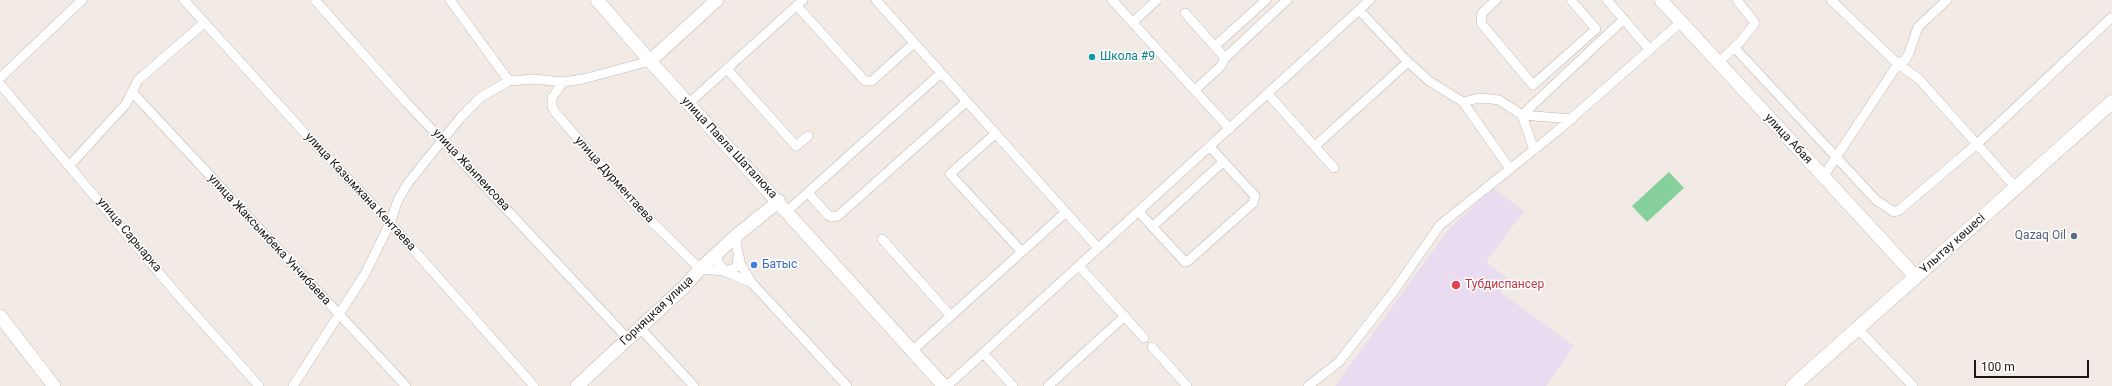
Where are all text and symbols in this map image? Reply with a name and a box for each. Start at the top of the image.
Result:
place label: Школа #9 [1100,50,1155,64]
marker: Школа #9 [1087,52,1097,62]
street label: улица Павла Шаталюка [678,94,780,202]
street label: улица Абая [1761,111,1815,167]
street label: улица Жанпеисова [429,126,513,214]
street label: улица Казымхана Кентаева [301,130,419,254]
street label: улица Дурментаева [571,134,657,226]
street label: улица Жаксымбека Унчибаева [205,172,333,308]
street label: улица Сарыарка [94,195,164,275]
street label: Ұлытау көшесі [1917,211,1989,277]
place label: Qazaq Oil [2015,229,2066,243]
marker: Qazaq Oil [2069,231,2079,241]
place label: Батыс [762,258,797,272]
marker: Батыс [749,260,759,270]
street label: Горняцкая улица [617,273,697,349]
place label: Тубдиспансер [1465,278,1544,292]
marker: Тубдиспансер [1450,279,1462,291]
scale bar [1976,352,2091,378]
text: 100 m [1981,360,2015,374]

